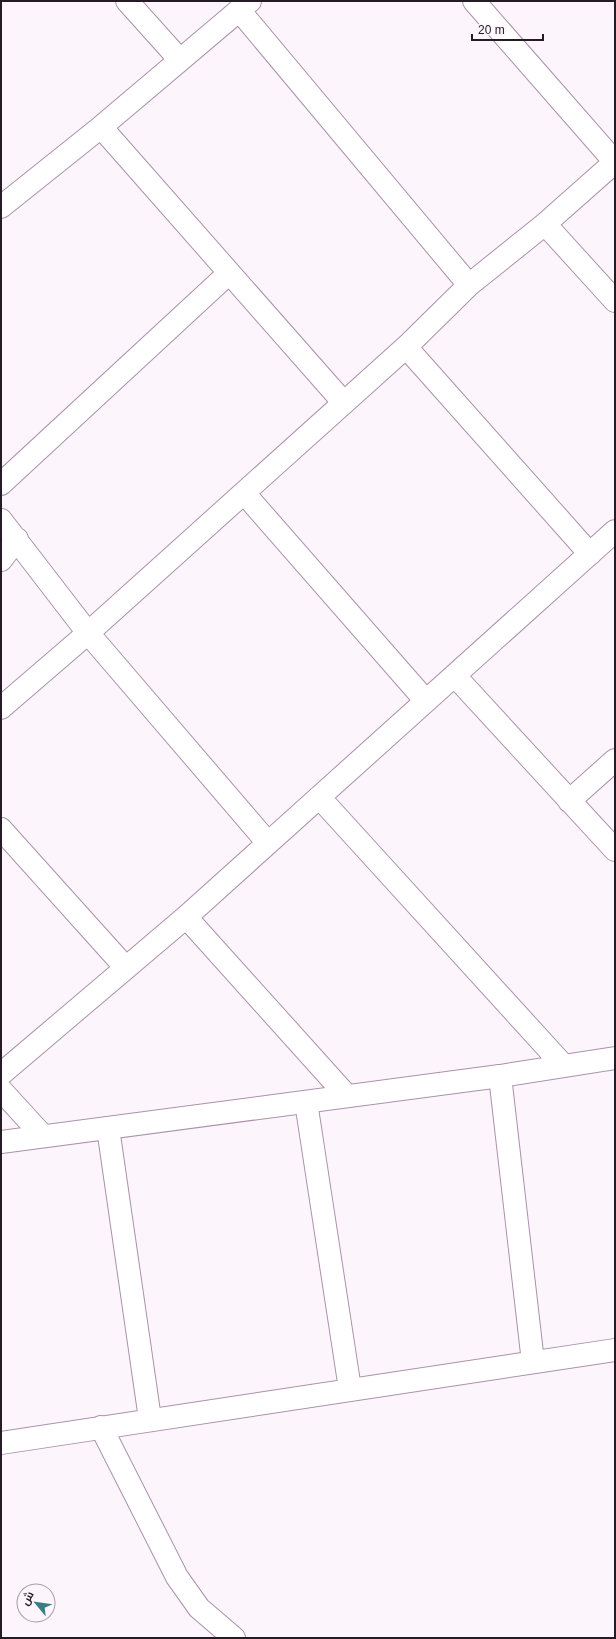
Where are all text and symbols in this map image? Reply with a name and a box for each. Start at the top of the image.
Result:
scale bar [472,16,543,42]
text: 20 m [478,23,505,37]
north arrow [16,1583,56,1623]
text: ش [19,1589,37,1608]

